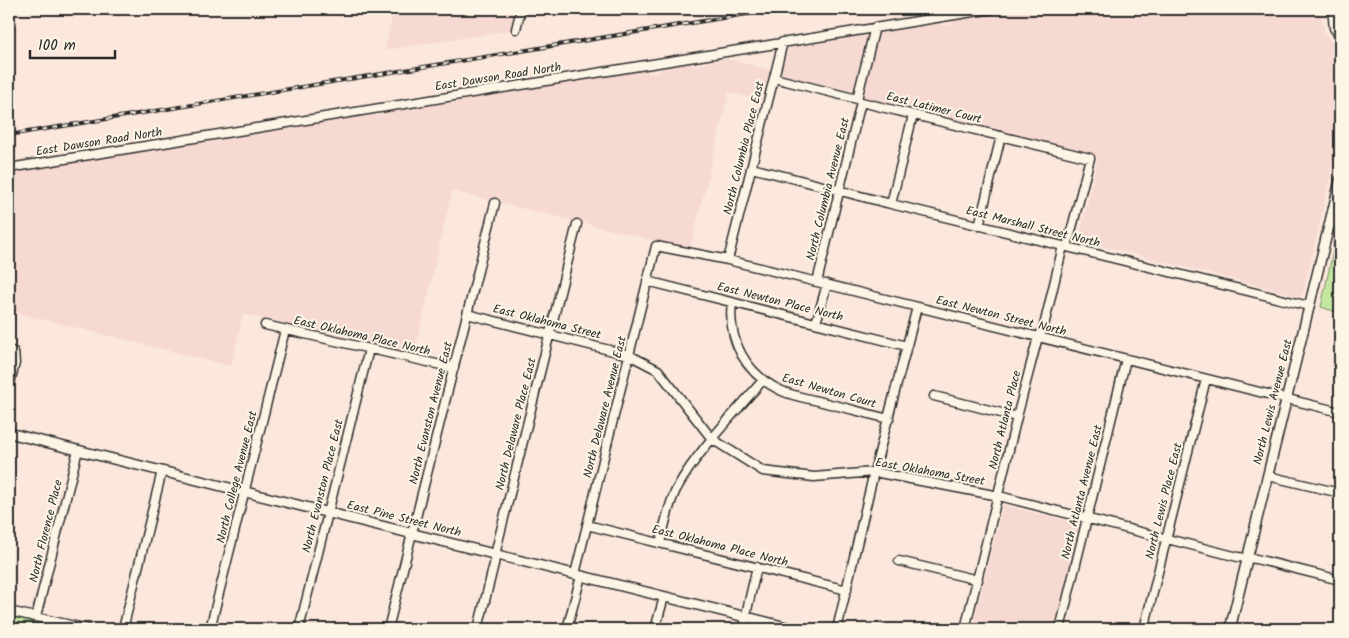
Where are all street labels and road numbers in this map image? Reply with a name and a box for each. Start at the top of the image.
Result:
street label: East Dawson Road North [433,58,563,96]
street label: North Columbia Place East [718,79,770,217]
street label: East Latimer Court [884,87,984,129]
street label: North Columbia Avenue East [801,115,855,262]
street label: East Dawson Road North [34,123,164,161]
street label: East Marshall Street North [964,201,1102,253]
street label: East Newton Place North [715,277,845,327]
street label: East Newton Street North [934,291,1068,341]
street label: East Oklahoma Street [491,299,604,345]
street label: East Oklahoma Place North [292,311,432,361]
street label: North Delaware Avenue East [578,334,632,480]
street label: North Lewis Avenue East [1248,337,1298,467]
street label: North Evanston Avenue East [404,339,458,486]
street label: North Delaware Place East [490,355,542,492]
street label: East Newton Court [780,368,879,414]
street label: North Atlanta Place [984,368,1027,471]
street label: North College Avenue East [211,408,263,545]
street label: North Evanston Place East [297,417,349,555]
street label: North Atlanta Avenue East [1056,422,1108,561]
street label: North Lewis Place East [1140,440,1188,561]
street label: East Oklahoma Street [874,453,987,491]
street label: North Florence Place [24,477,68,584]
street label: East Pine Street North [345,496,463,542]
street label: East Oklahoma Place North [650,520,790,572]

